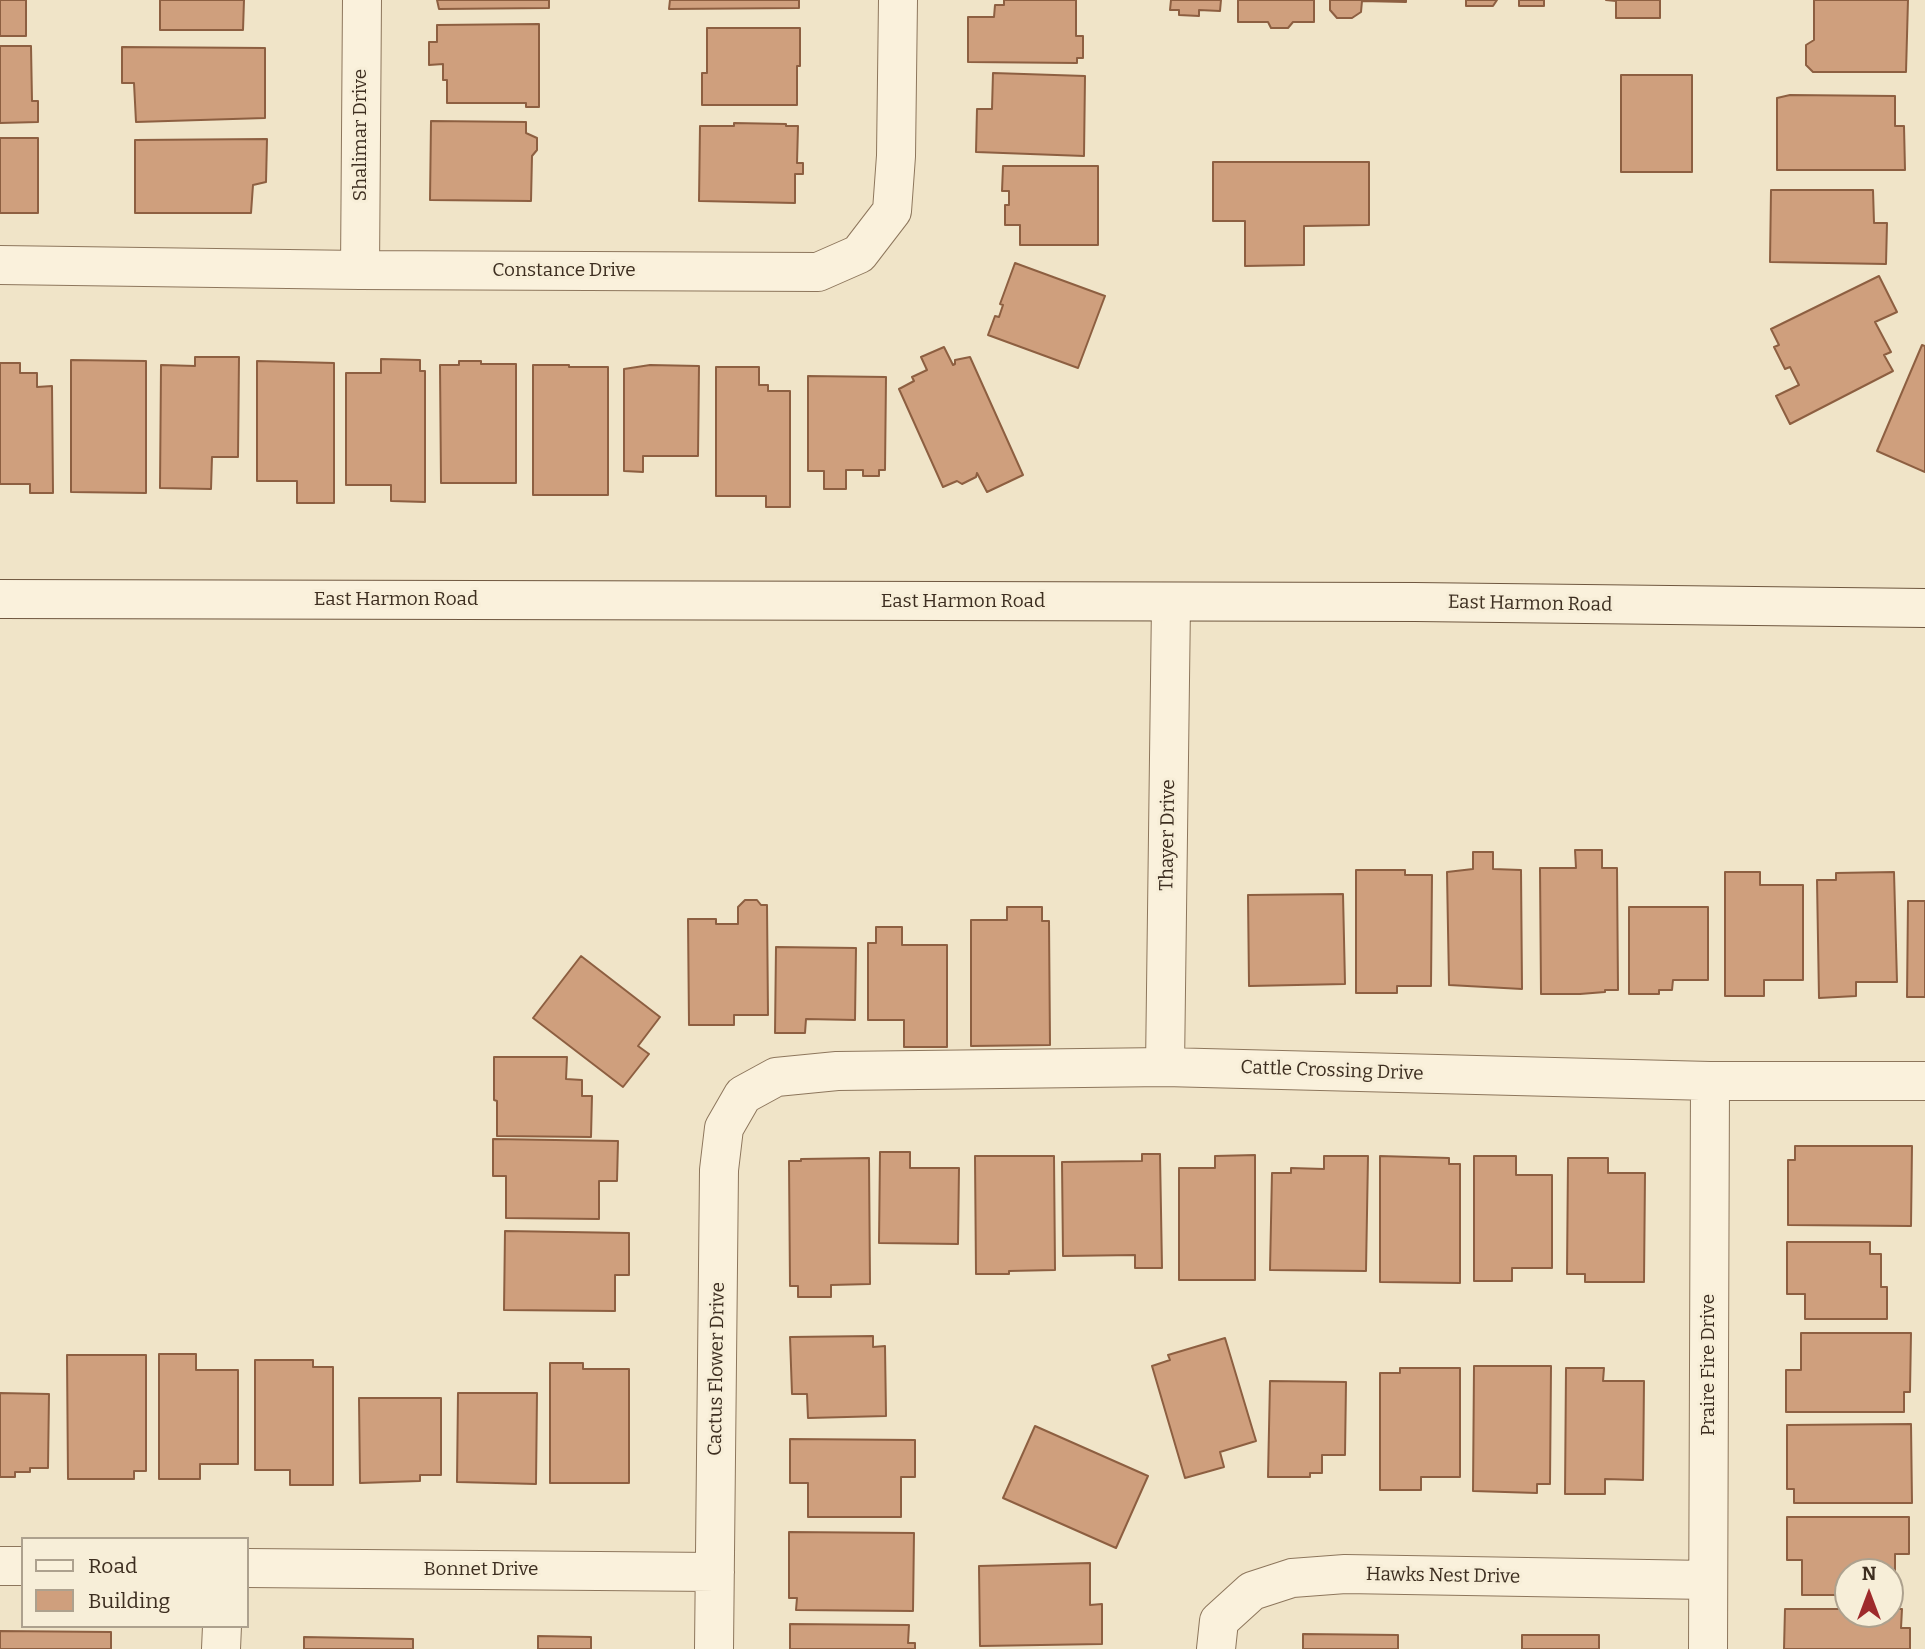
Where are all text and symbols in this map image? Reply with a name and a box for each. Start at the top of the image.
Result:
street label: Shalimar Drive [350,69,372,201]
street label: Constance Drive [492,260,636,282]
street label: East Harmon Road [314,589,478,611]
street label: East Harmon Road [881,591,1045,613]
street label: East Harmon Road [1448,591,1612,617]
street label: Thayer Drive [1156,779,1180,891]
street label: Cattle Crossing Drive [1240,1056,1424,1086]
street label: Cactus Flower Drive [704,1282,730,1456]
street label: Praire Fire Drive [1698,1294,1720,1436]
legend [21,1537,248,1628]
text: Road [88,1553,137,1579]
north arrow [1834,1558,1904,1628]
street label: Bonnet Drive [424,1559,538,1581]
text: N [1862,1562,1876,1585]
street label: Hawks Nest Drive [1366,1563,1520,1589]
text: Building [88,1588,170,1614]

